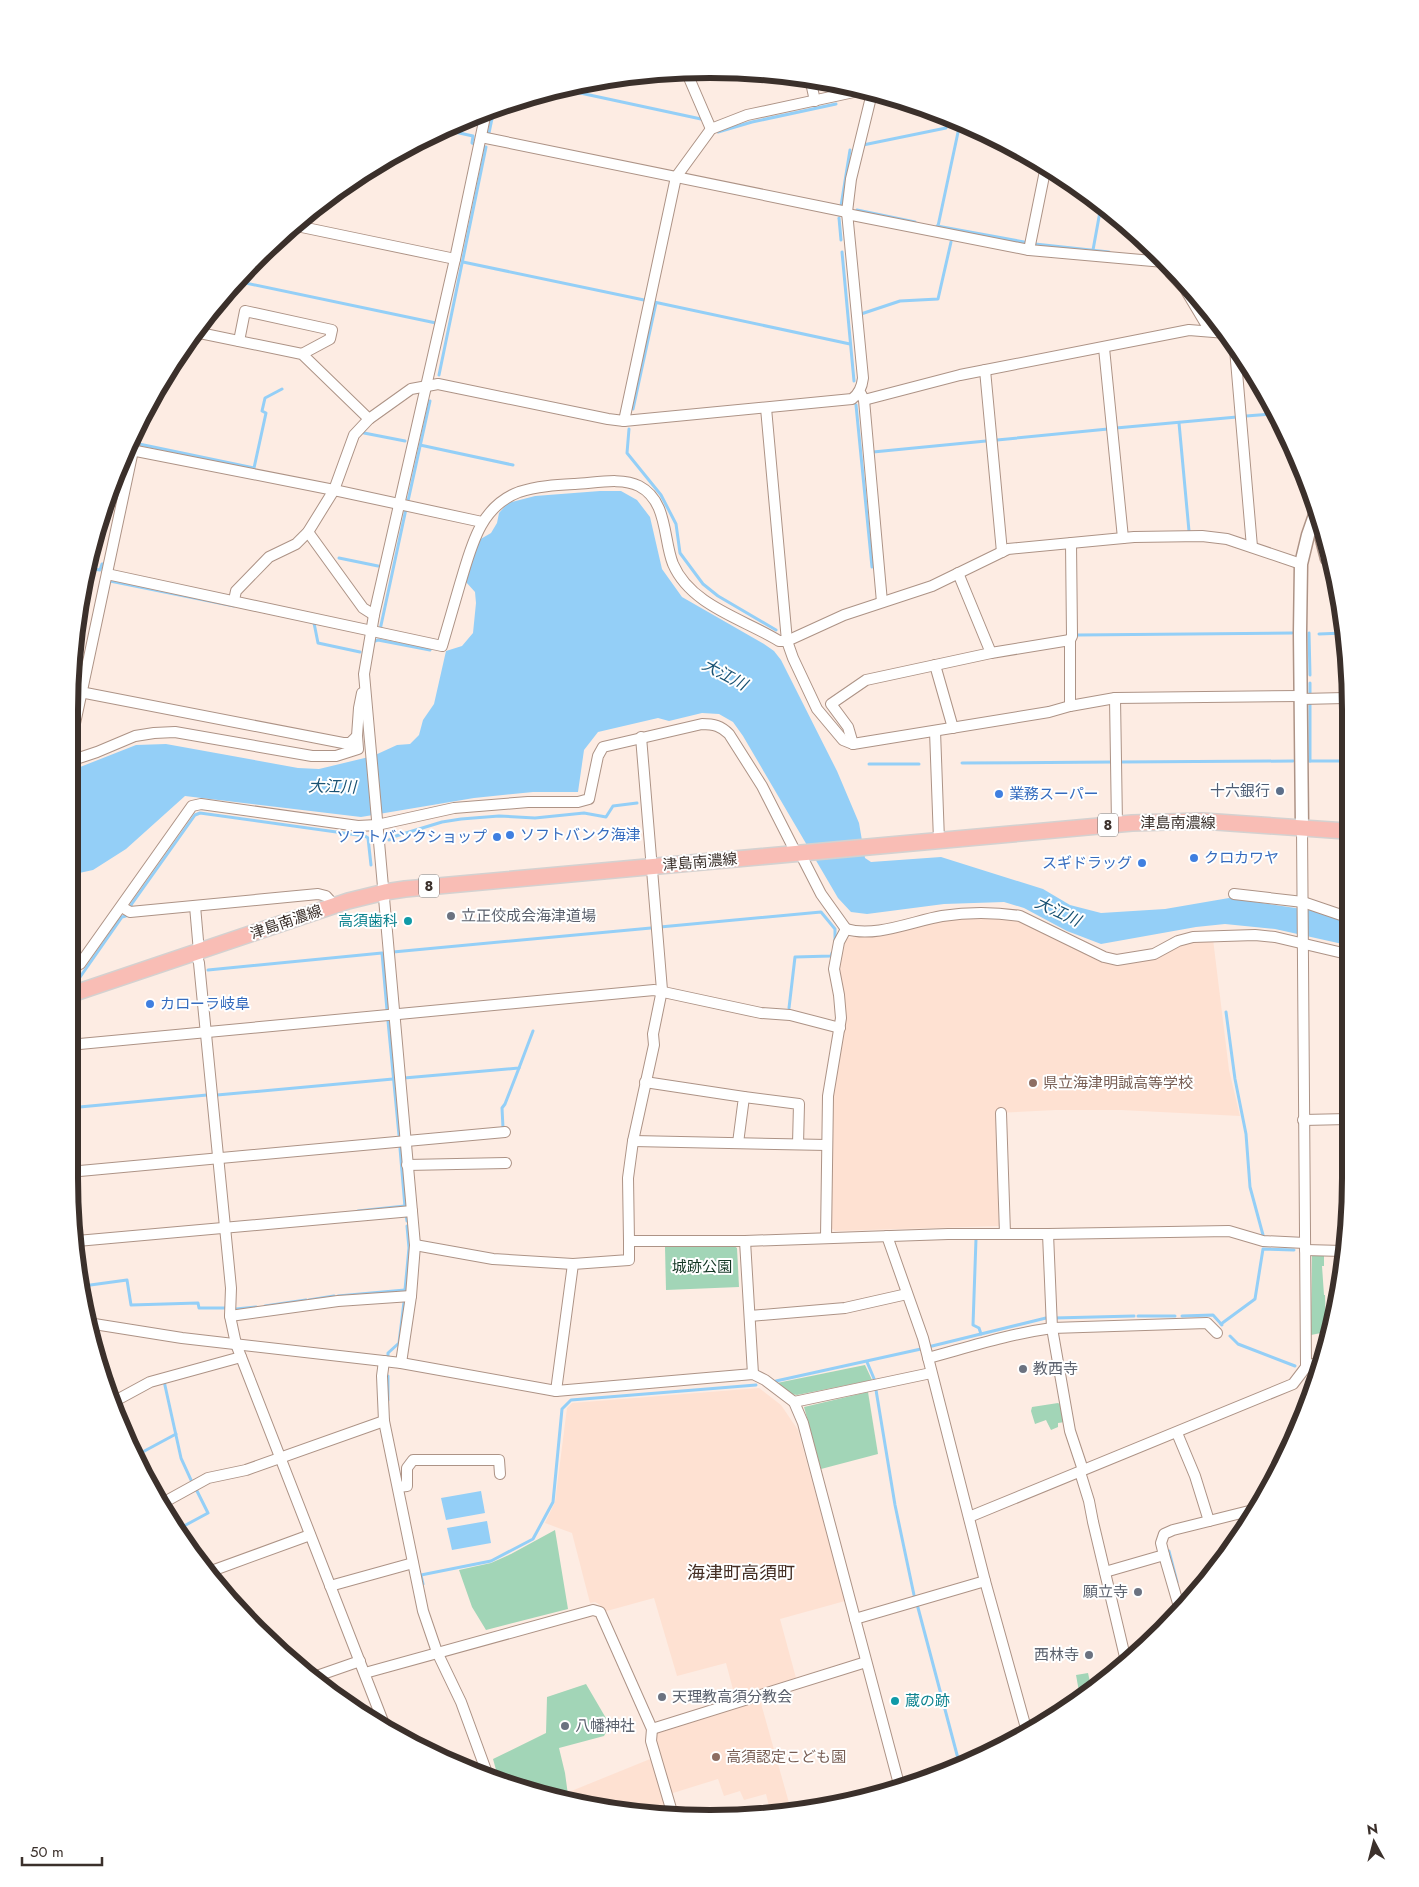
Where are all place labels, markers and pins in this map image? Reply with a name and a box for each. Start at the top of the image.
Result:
place label: 十六銀行 [1210,780,1270,802]
place label: 業務スーパー [1009,783,1099,805]
marker: 十六銀行 [1274,785,1286,797]
marker: 業務スーパー [993,788,1005,800]
place label: ソフトバンク海津 [520,824,641,846]
place label: ソフトバンクショップ [336,826,487,848]
marker: ソフトバンク海津 [504,829,516,841]
marker: ソフトバンクショップ [491,831,503,843]
place label: クロカワヤ [1204,847,1279,869]
place label: スギドラッグ [1042,852,1132,874]
marker: クロカワヤ [1188,852,1200,864]
marker: スギドラッグ [1136,857,1148,869]
place label: 立正佼成会海津道場 [461,905,596,927]
place label: 高須歯科 [338,910,398,932]
marker: 立正佼成会海津道場 [445,910,457,922]
marker: 高須歯科 [402,915,414,927]
place label: カローラ岐阜 [160,993,250,1015]
marker: カローラ岐阜 [144,998,156,1010]
place label: 県立海津明誠高等学校 [1043,1072,1193,1094]
marker: 県立海津明誠高等学校 [1027,1077,1039,1089]
place label: 教西寺 [1033,1358,1078,1380]
marker: 教西寺 [1017,1363,1029,1375]
place label: 願立寺 [1083,1581,1128,1603]
marker: 願立寺 [1132,1586,1144,1598]
place label: 西林寺 [1034,1644,1079,1666]
marker: 西林寺 [1083,1649,1095,1661]
place label: 天理教高須分教会 [672,1686,792,1708]
place label: 蔵の跡 [905,1690,950,1712]
marker: 天理教高須分教会 [656,1691,668,1703]
marker: 蔵の跡 [889,1695,901,1707]
place label: 八幡神社 [575,1715,635,1737]
marker: 八幡神社 [559,1720,571,1732]
place label: 高須認定こども園 [726,1746,846,1768]
marker: 高須認定こども園 [710,1751,722,1763]

